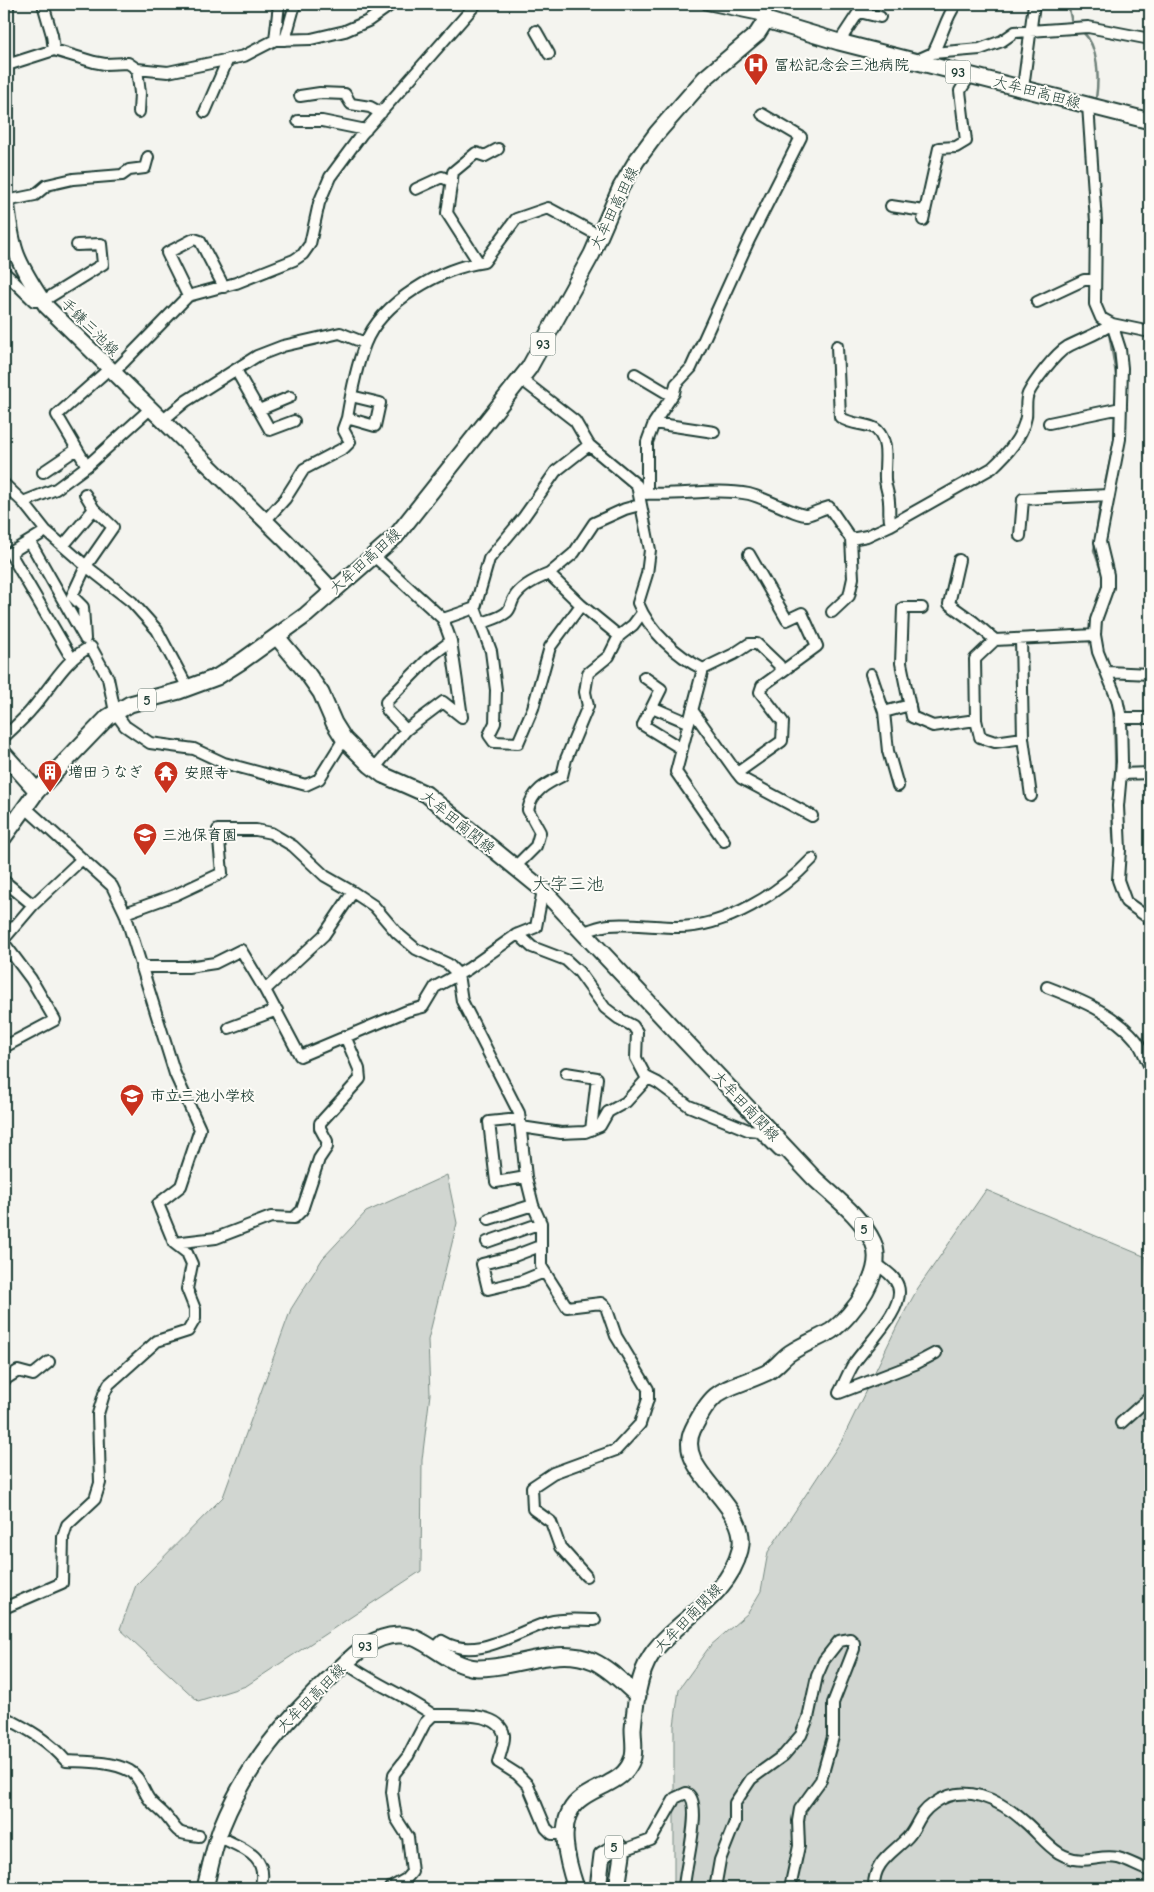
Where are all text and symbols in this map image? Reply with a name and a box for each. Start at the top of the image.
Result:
hospital icon: 冨松記念会三池病院 [743,52,769,86]
place label: 冨松記念会三池病院 [774,56,909,74]
road number: 93 [946,61,970,84]
street label: 大牟田高田線 [991,72,1083,112]
street label: 大牟田高田線 [586,164,642,252]
street label: 手鎌三池線 [57,294,123,360]
road number: 93 [530,332,556,356]
street label: 大牟田高田線 [326,524,404,598]
road number: 5 [138,688,156,712]
building icon: 増田うなぎ [37,759,63,793]
temple icon: 安照寺 [153,760,179,794]
place label: 増田うなぎ [68,763,143,781]
place label: 安照寺 [184,764,229,782]
street label: 大牟田南関線 [417,787,499,857]
school or university icon: 三池保育園 [132,822,158,856]
place label: 三池保育園 [162,826,237,844]
district label: 大字三池 [532,874,604,895]
street label: 大牟田南関線 [709,1067,783,1145]
school or university icon: 市立三池小学校 [119,1083,145,1117]
place label: 市立三池小学校 [150,1087,255,1105]
road number: 5 [855,1218,873,1240]
street label: 大牟田南関線 [650,1579,726,1657]
road number: 93 [352,1634,378,1658]
street label: 大牟田高田線 [273,1660,349,1736]
road number: 5 [605,1835,623,1858]

